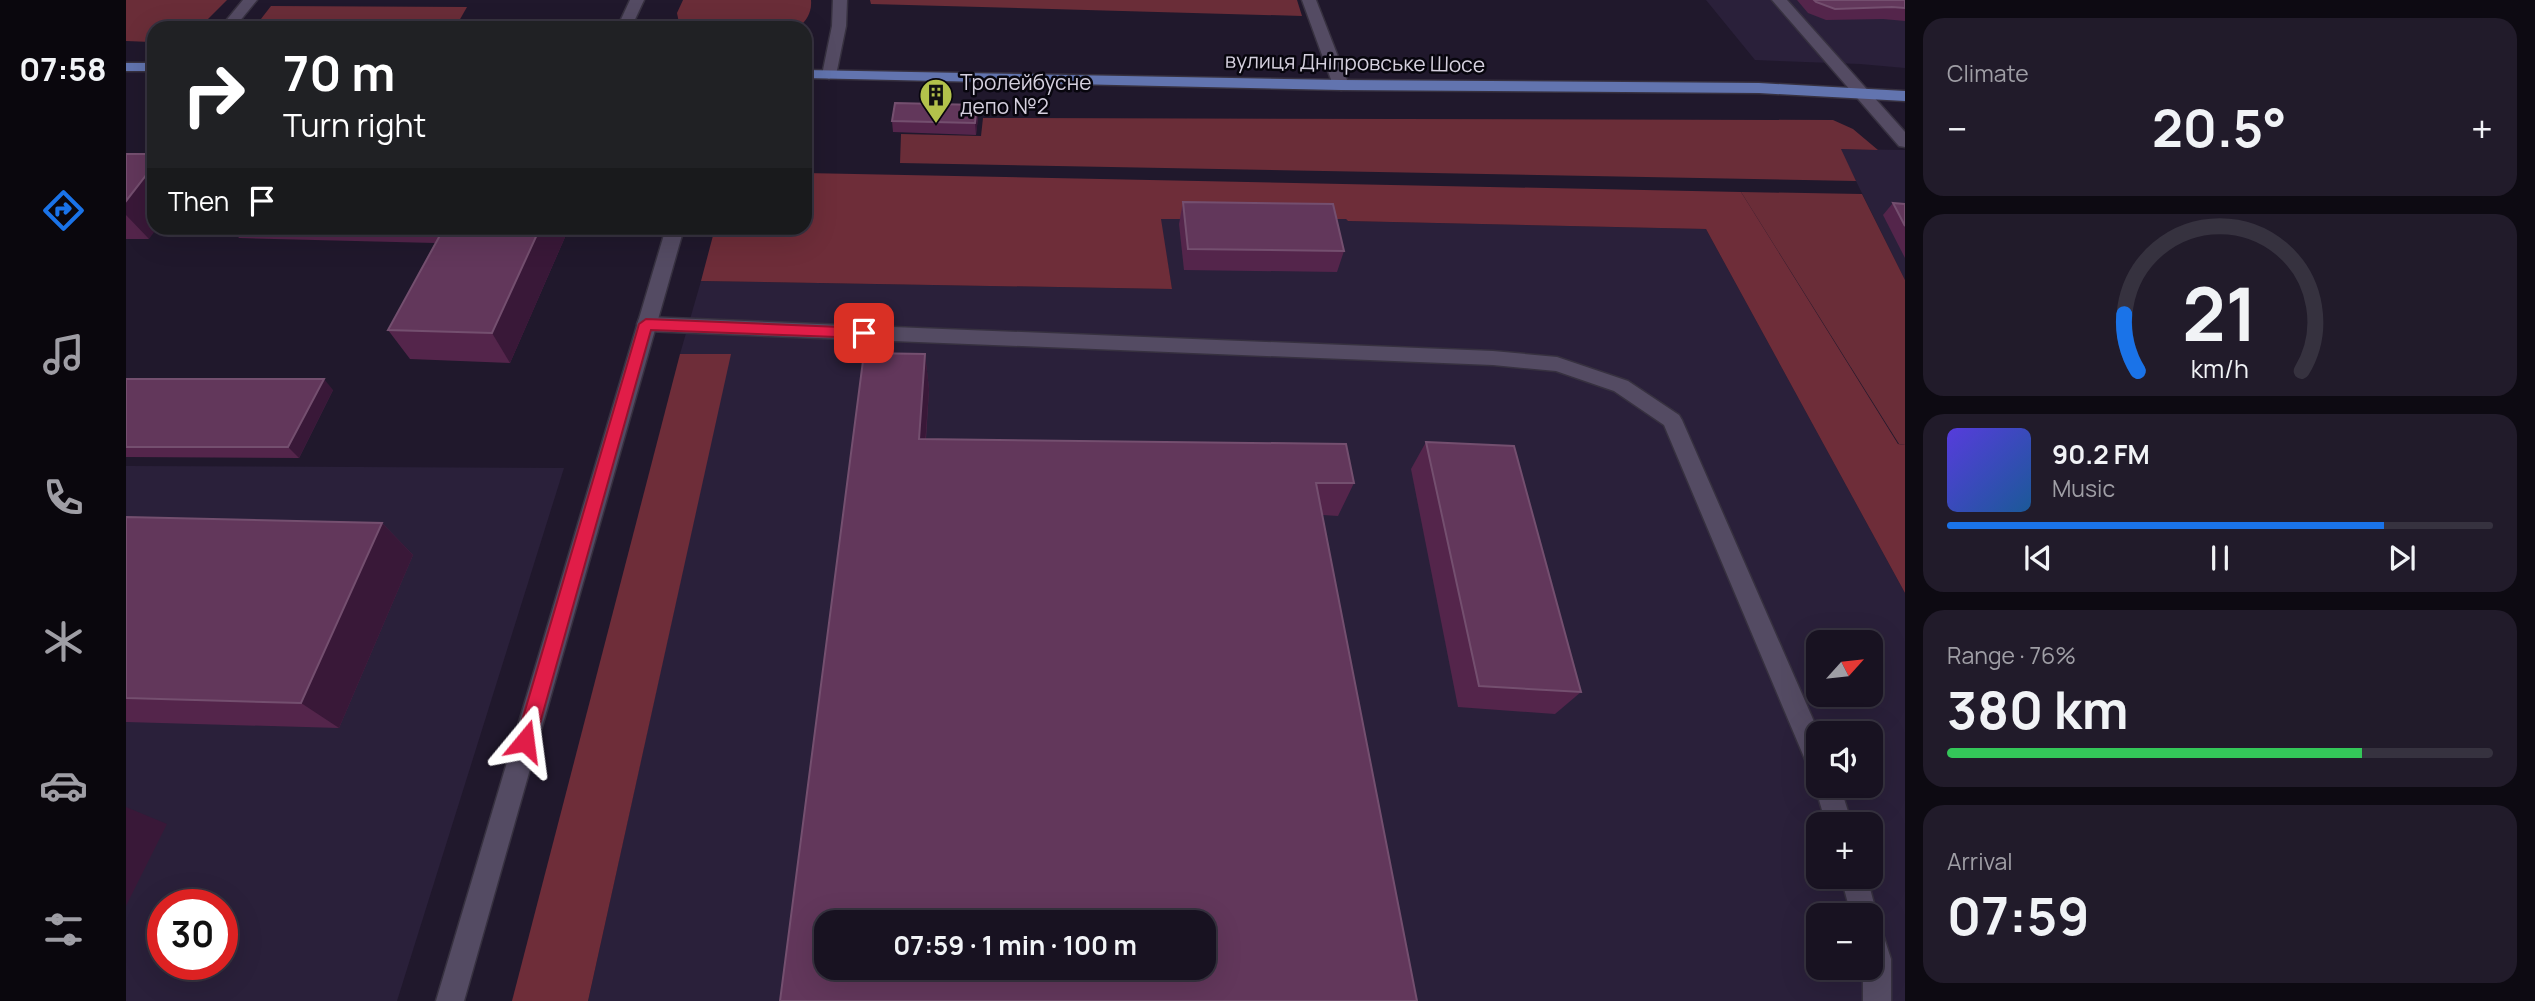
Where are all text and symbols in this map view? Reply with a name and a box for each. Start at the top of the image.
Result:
text: 70 m [283,39,395,106]
street label: вулиця Дніпровське Шосе [1225,46,1485,78]
text: 07:58 [19,47,107,91]
icon: right [168,49,259,140]
text: Climate [1947,57,2029,89]
place label: Тролейбусне депо №2 [960,68,1091,120]
building icon: Тролейбусне депо №2 [917,76,955,125]
text: 20.5° [2152,92,2287,163]
text: − [1947,102,1968,154]
text: + [2471,102,2493,154]
text: Turn right [283,103,426,147]
icon: arrive [243,182,281,220]
text: Then [168,183,229,219]
icon: directions [39,186,88,235]
text: 21 [2182,263,2258,363]
pin [834,303,894,363]
icon: arrive [845,314,883,352]
icon: music [39,330,88,379]
text: km/h [2191,351,2249,386]
text: 90.2 FM [2052,436,2150,472]
text: Music [2052,472,2115,504]
icon: phone [39,473,88,522]
icon: previous [2019,539,2057,577]
icon: pause [2201,539,2239,577]
icon: next [2383,539,2421,577]
icon: climate [39,617,88,666]
north arrow [1806,630,1883,707]
map controls [1806,630,1883,980]
text: Range · 76% [1947,639,2076,671]
text: 380 km [1947,674,2128,745]
position arrow [488,704,562,778]
button: sound [1806,721,1883,798]
icon: car [39,761,88,810]
button: + [1806,812,1883,889]
text: Arrival [1947,845,2013,877]
text: 07:59 [1947,880,2090,951]
speed limit sign: 30 [147,889,238,980]
button: − [1806,903,1883,980]
icon: filters [39,905,88,954]
text: 07:59 · 1 min · 100 m [893,927,1137,963]

